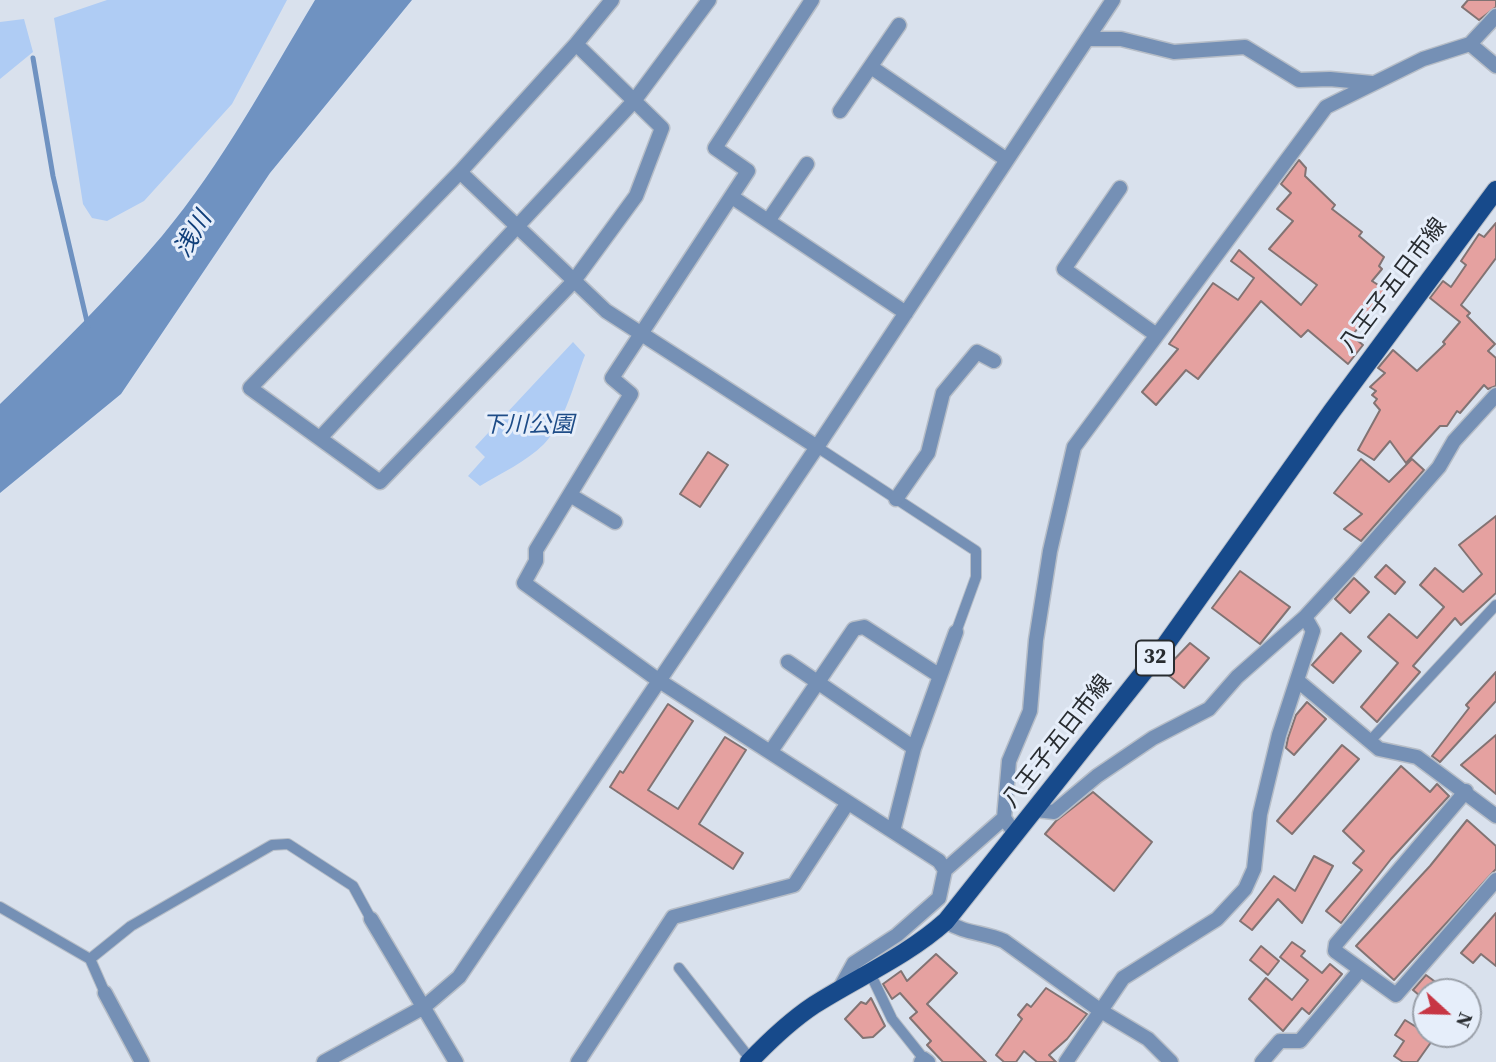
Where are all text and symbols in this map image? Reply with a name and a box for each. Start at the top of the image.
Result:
water label: 浅川 [169,207,219,263]
street label: 八王子五日市線 [1335,213,1453,359]
park label: 下川公園 [482,412,574,440]
road number: 32 [1136,640,1174,676]
street label: 八王子五日市線 [998,670,1118,814]
north arrow [1412,978,1482,1048]
text: N [1450,1009,1479,1031]

